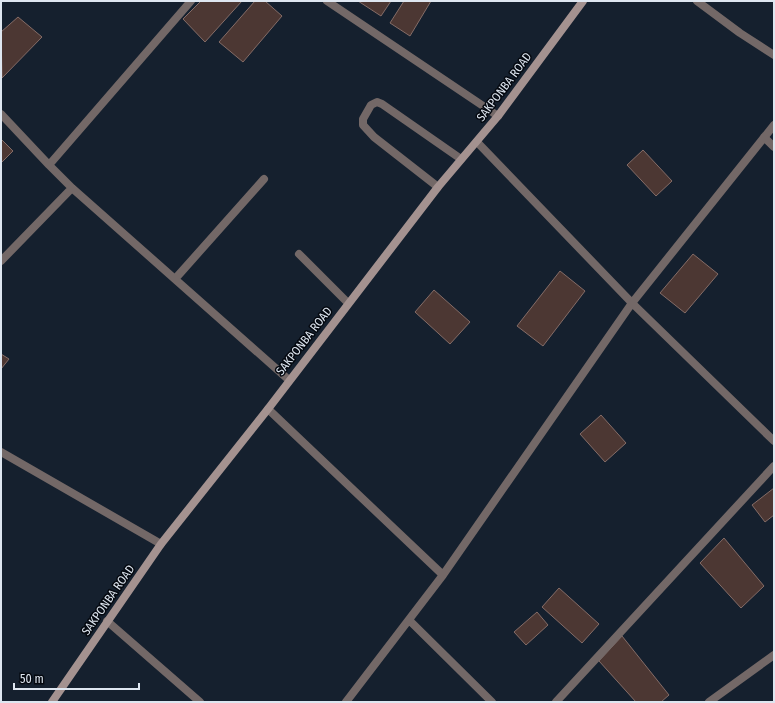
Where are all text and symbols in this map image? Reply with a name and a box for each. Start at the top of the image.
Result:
street label: SAKPONBA ROAD [474,50,534,124]
street label: SAKPONBA ROAD [273,304,335,378]
street label: SAKPONBA ROAD [79,562,137,638]
scale bar [14,665,139,691]
text: 50 m [20,672,44,686]

